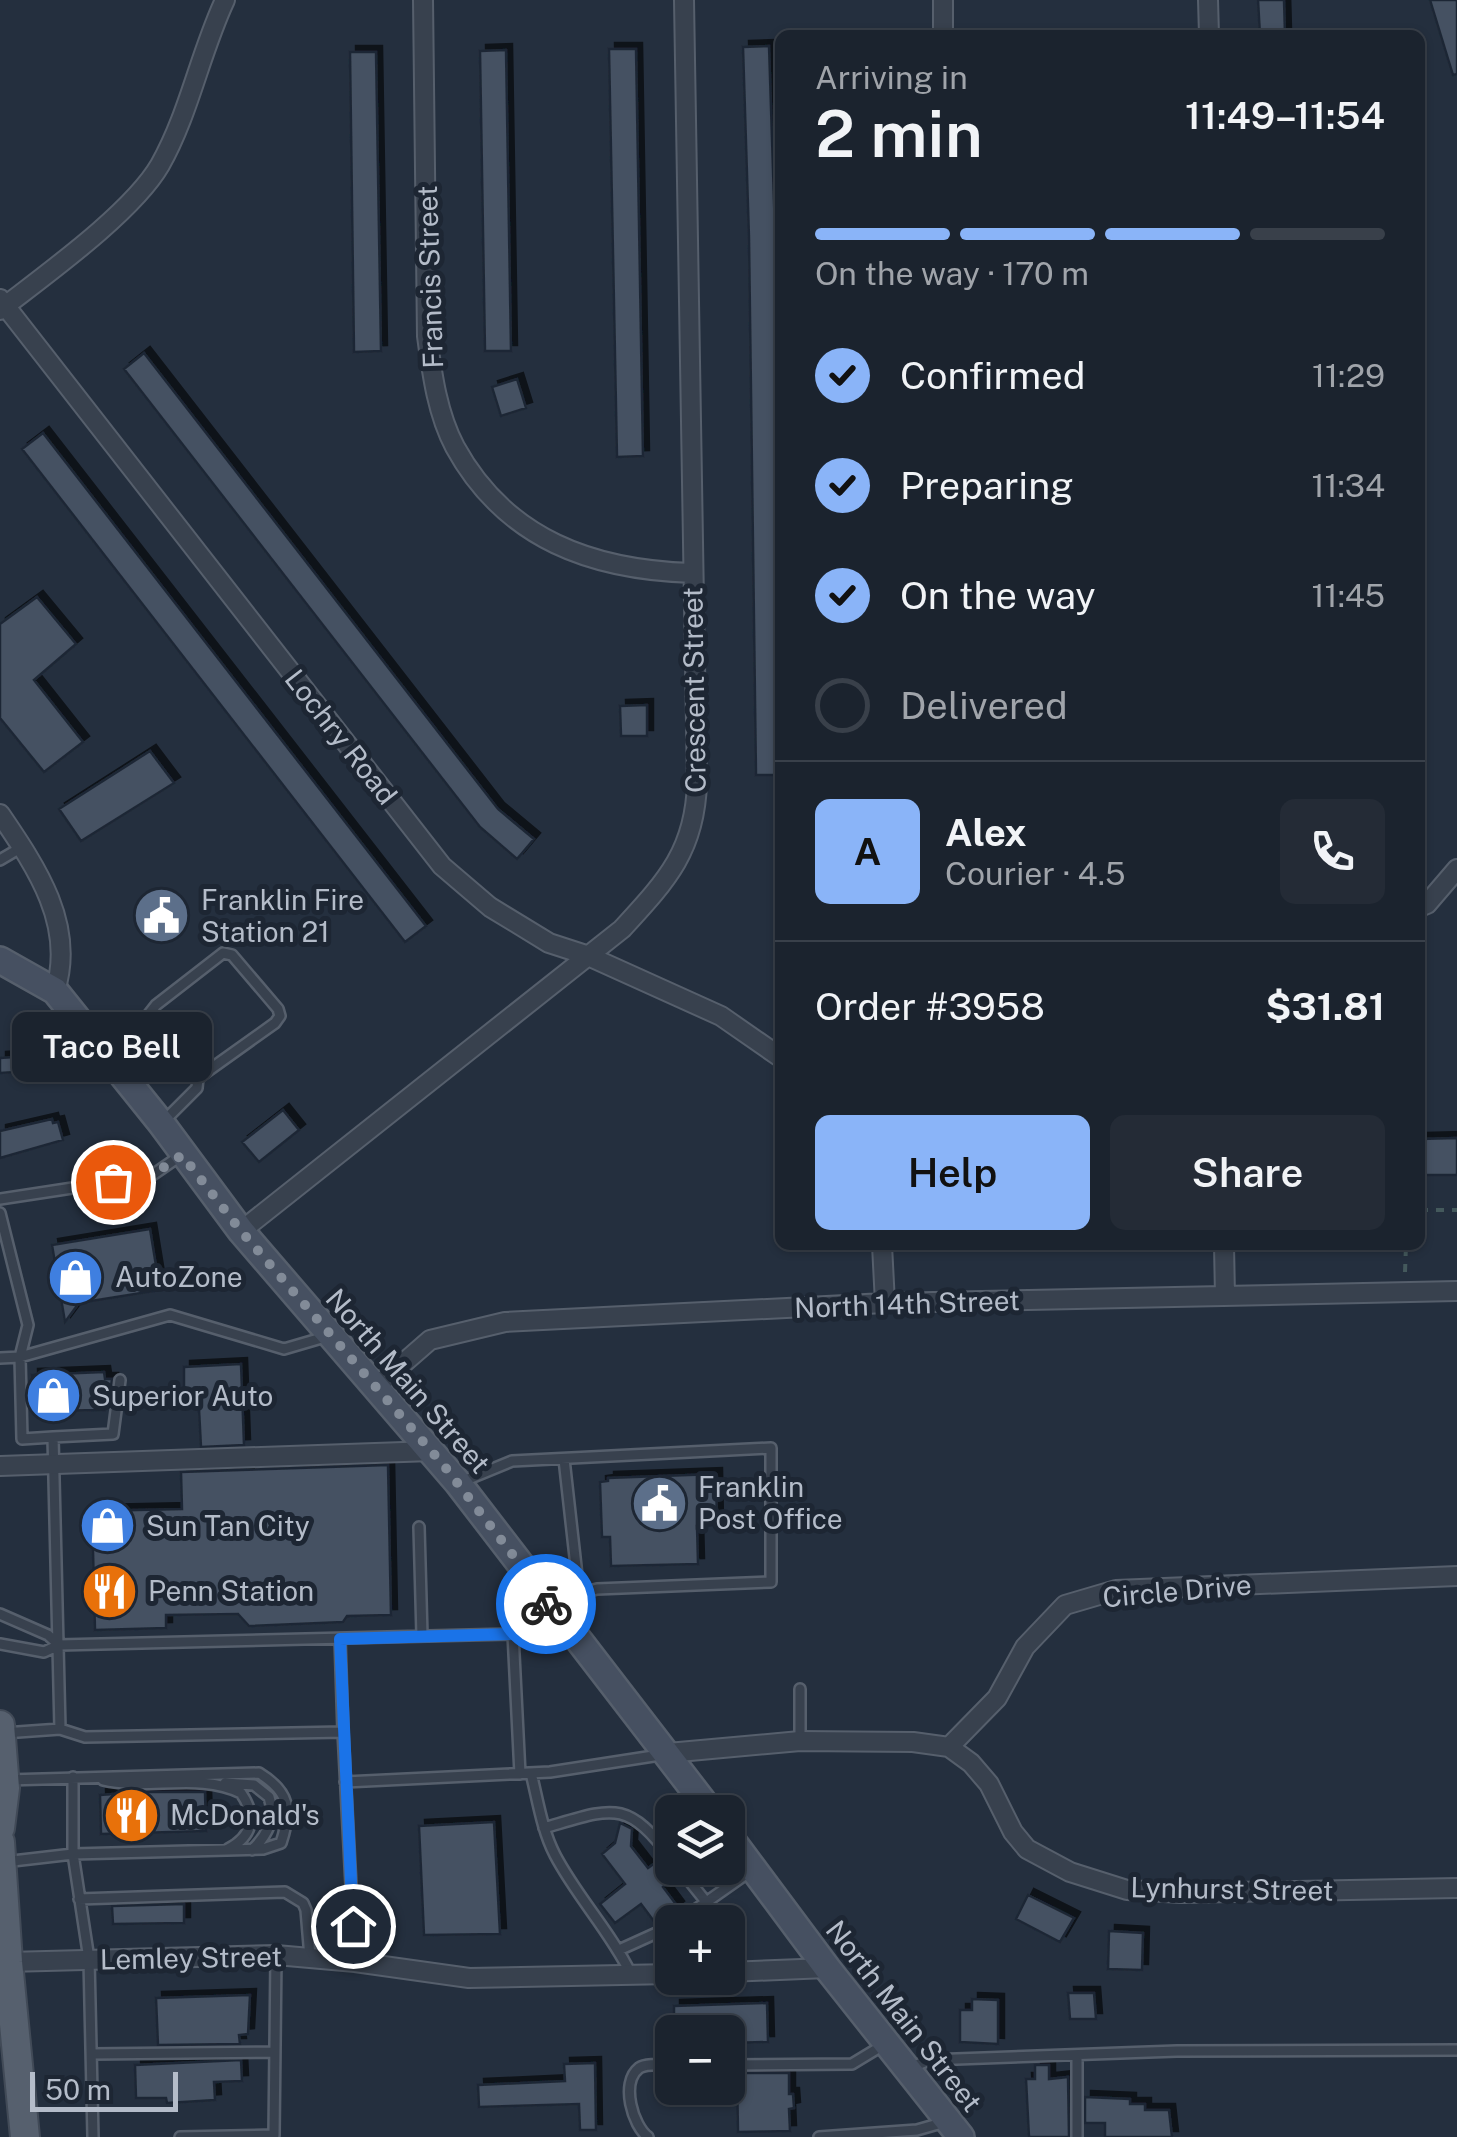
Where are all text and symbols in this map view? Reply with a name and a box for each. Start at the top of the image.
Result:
text: Arriving in [815,59,968,96]
text: 11:49–11:54 [1185,93,1385,138]
text: 2 min [815,95,983,172]
street label: Francis Street [410,185,449,369]
text: On the way · 170 m [815,255,1089,292]
icon: check [815,348,870,403]
text: Confirmed [900,353,1085,398]
text: 11:29 [1312,357,1385,394]
icon: check [815,458,870,513]
text: Preparing [900,463,1074,508]
text: 11:34 [1312,467,1385,504]
icon: check [815,568,870,623]
text: On the way [900,573,1096,618]
text: 11:45 [1312,577,1385,614]
street label: Crescent Street [675,587,712,793]
street label: Lochry Road [279,663,404,811]
text: Delivered [900,683,1068,728]
button: phone [1280,799,1385,904]
text: Alex [945,810,1027,855]
text: A [854,829,881,874]
text: Courier · 4.5 [945,855,1125,892]
place label: Franklin Fire Station 21 [201,883,364,948]
public building icon: Franklin Fire Station 21 [132,886,192,946]
text: Order #3958 [815,984,1045,1029]
text: $31.81 [1266,984,1385,1029]
callout: Taco Bell [13,1012,213,1082]
text: Taco Bell [43,1028,181,1065]
button: Help [815,1115,1090,1230]
button: Share [1110,1115,1385,1230]
pin [71,1140,156,1225]
icon: bag [86,1155,141,1210]
shop icon: AutoZone [46,1247,106,1307]
place label: AutoZone [115,1260,243,1293]
street label: North Main Street [319,1282,497,1479]
street label: North 14th Street [794,1283,1020,1324]
shop icon: Superior Auto [23,1366,83,1426]
place label: Superior Auto [92,1379,273,1412]
place label: Franklin Post Office [698,1470,843,1535]
public building icon: Franklin Post Office [629,1473,689,1533]
shop icon: Sun Tan City [77,1496,137,1556]
place label: Sun Tan City [146,1509,310,1542]
courier [496,1554,596,1654]
restaurant icon: Penn Station [79,1561,139,1621]
street label: Circle Drive [1101,1568,1253,1613]
place label: Penn Station [148,1574,314,1607]
icon: bike [519,1577,574,1632]
restaurant icon: McDonald's [101,1785,161,1845]
map controls [655,1795,745,2105]
button: layers [655,1795,745,1885]
place label: McDonald's [170,1798,320,1831]
street label: Lynhurst Street [1130,1870,1334,1907]
pin [311,1884,396,1969]
icon: home [326,1899,381,1954]
button: + [655,1905,745,1995]
street label: North Main Street [820,1914,989,2118]
street label: Lemley Street [99,1939,283,1976]
button: − [655,2015,745,2105]
scale bar [30,2067,178,2112]
text: 50 m [45,2073,111,2106]

